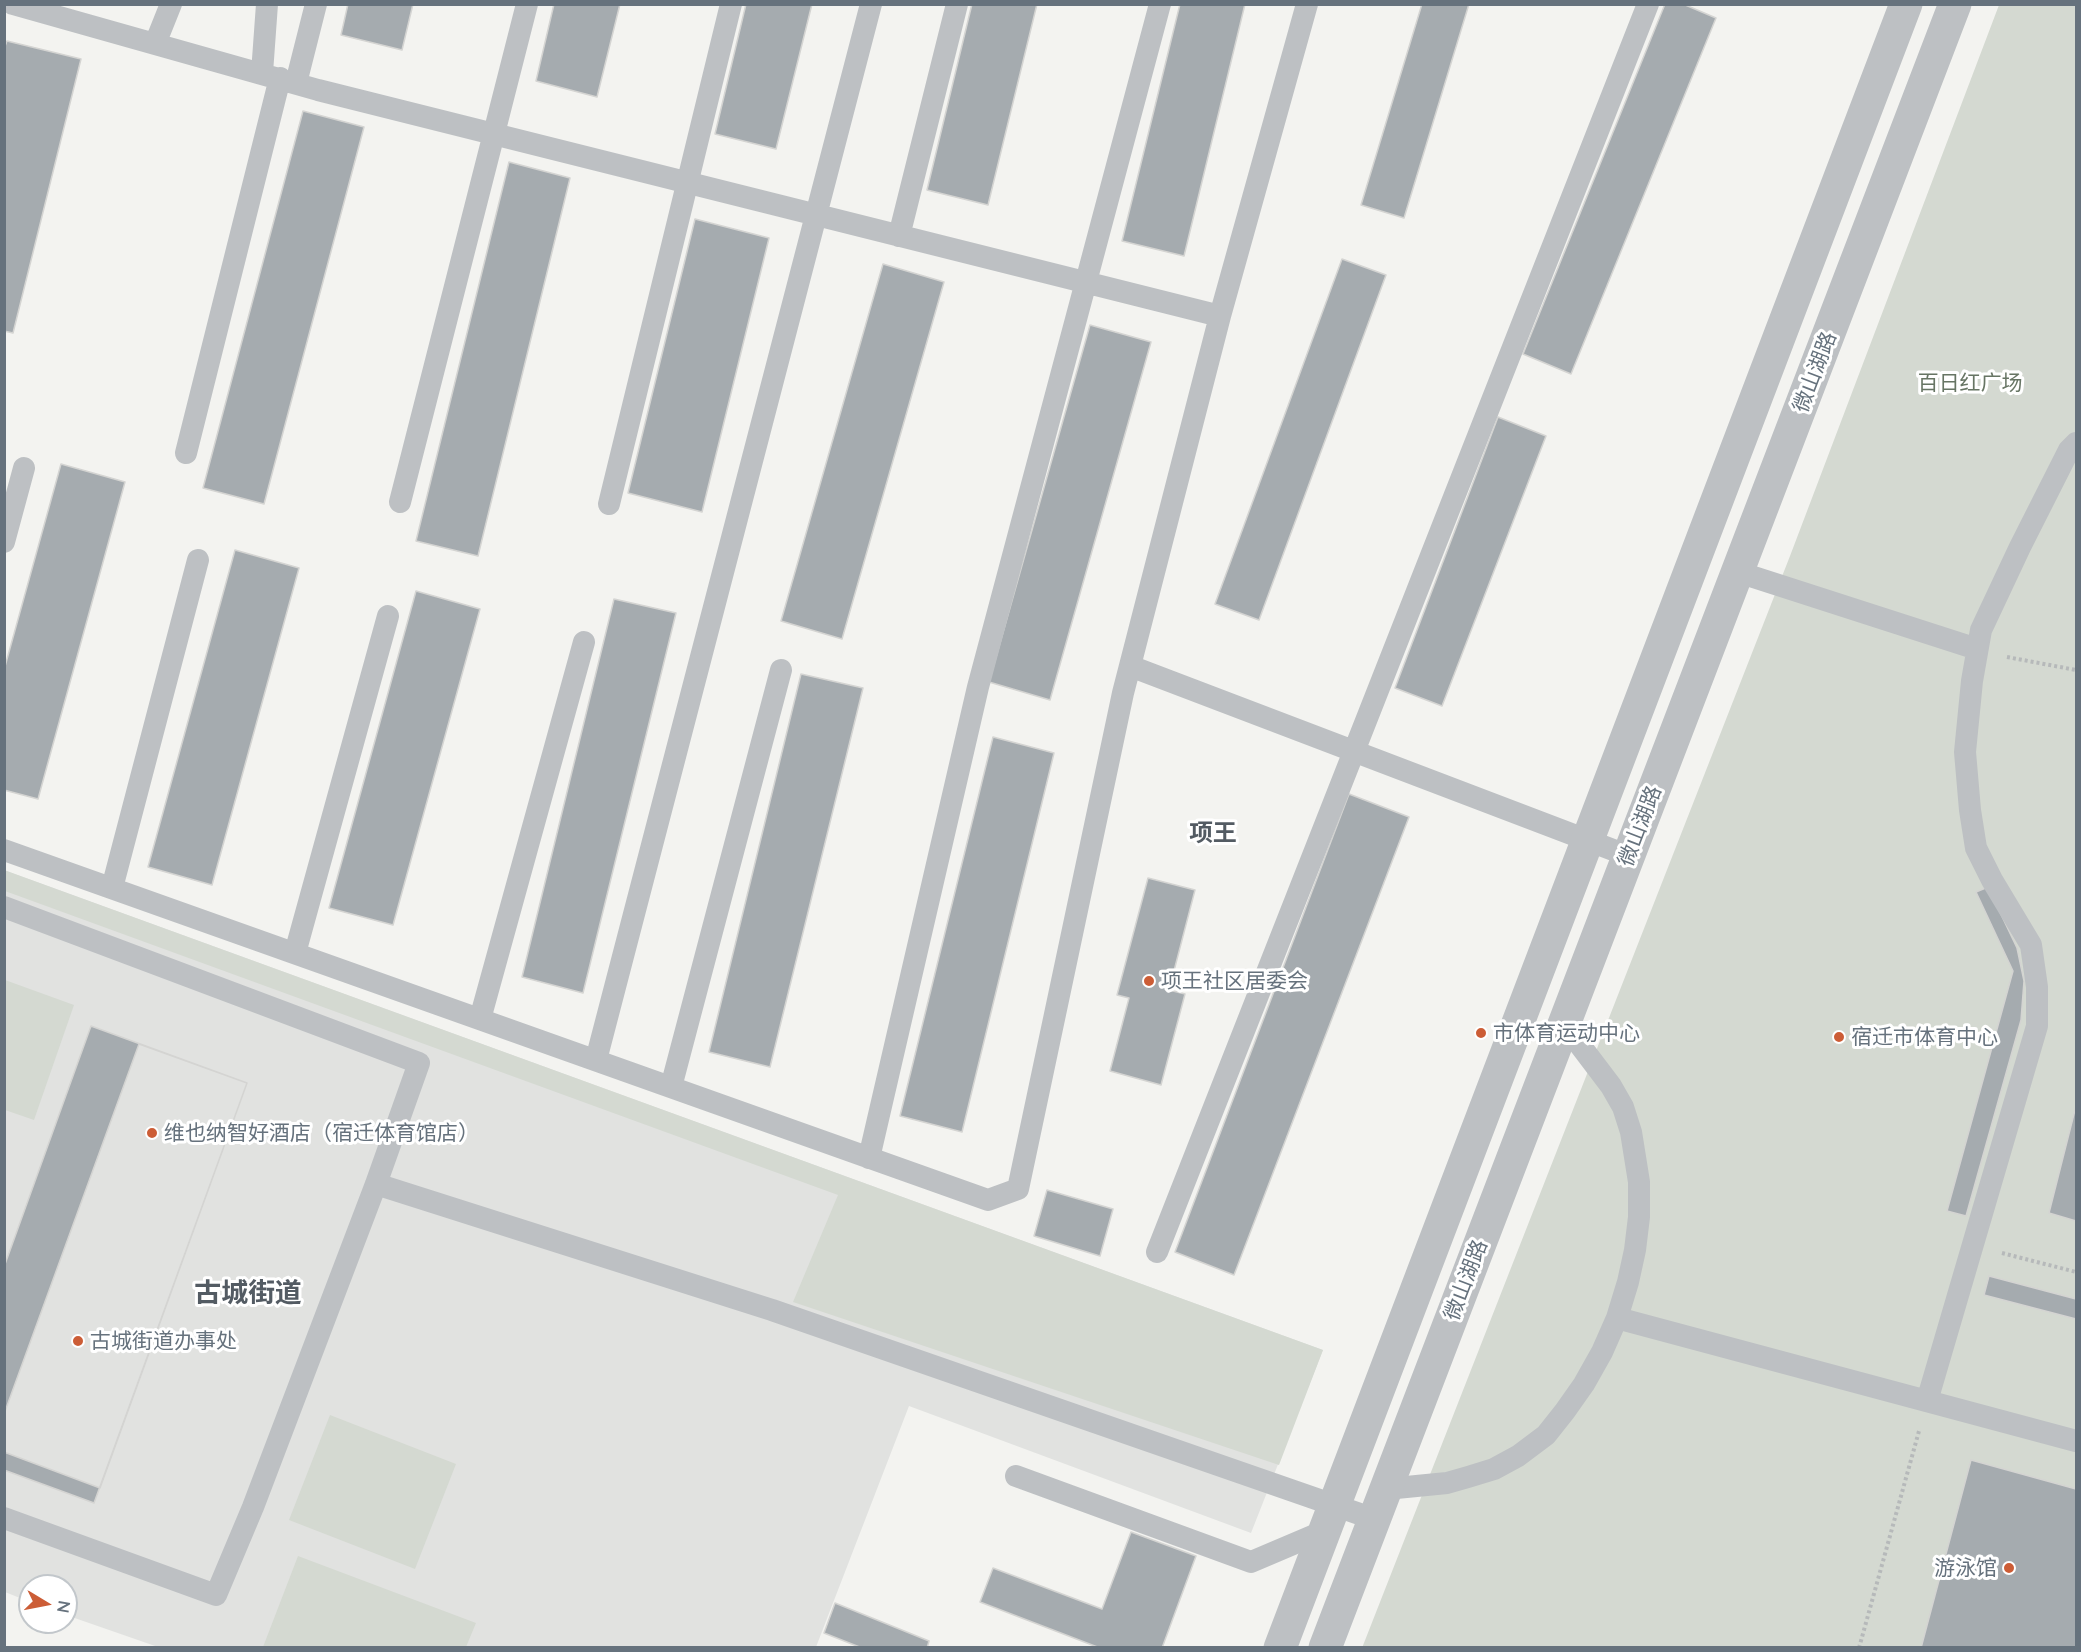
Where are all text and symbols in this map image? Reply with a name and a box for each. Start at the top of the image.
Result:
street label: 微山湖路 [1788,328,1842,416]
park label: 百日红广场 [1918,370,2022,396]
street label: 微山湖路 [1613,782,1667,870]
district label: 项王 [1189,819,1237,847]
place label: 项王社区居委会 [1161,968,1308,994]
marker: 项王社区居委会 [1142,974,1156,988]
place label: 市体育运动中心 [1493,1020,1640,1046]
place label: 宿迁市体育中心 [1851,1024,1998,1050]
marker: 市体育运动中心 [1474,1026,1488,1040]
marker: 宿迁市体育中心 [1832,1030,1846,1044]
place label: 维也纳智好酒店（宿迁体育馆店） [164,1120,479,1146]
marker: 维也纳智好酒店（宿迁体育馆店） [145,1126,159,1140]
street label: 微山湖路 [1439,1236,1493,1324]
district label: 古城街道 [194,1277,302,1309]
place label: 古城街道办事处 [90,1328,237,1354]
marker: 古城街道办事处 [71,1334,85,1348]
place label: 游泳馆 [1934,1555,1997,1581]
marker: 游泳馆 [2002,1561,2016,1575]
north arrow [18,1574,78,1634]
text: N [54,1599,75,1615]

